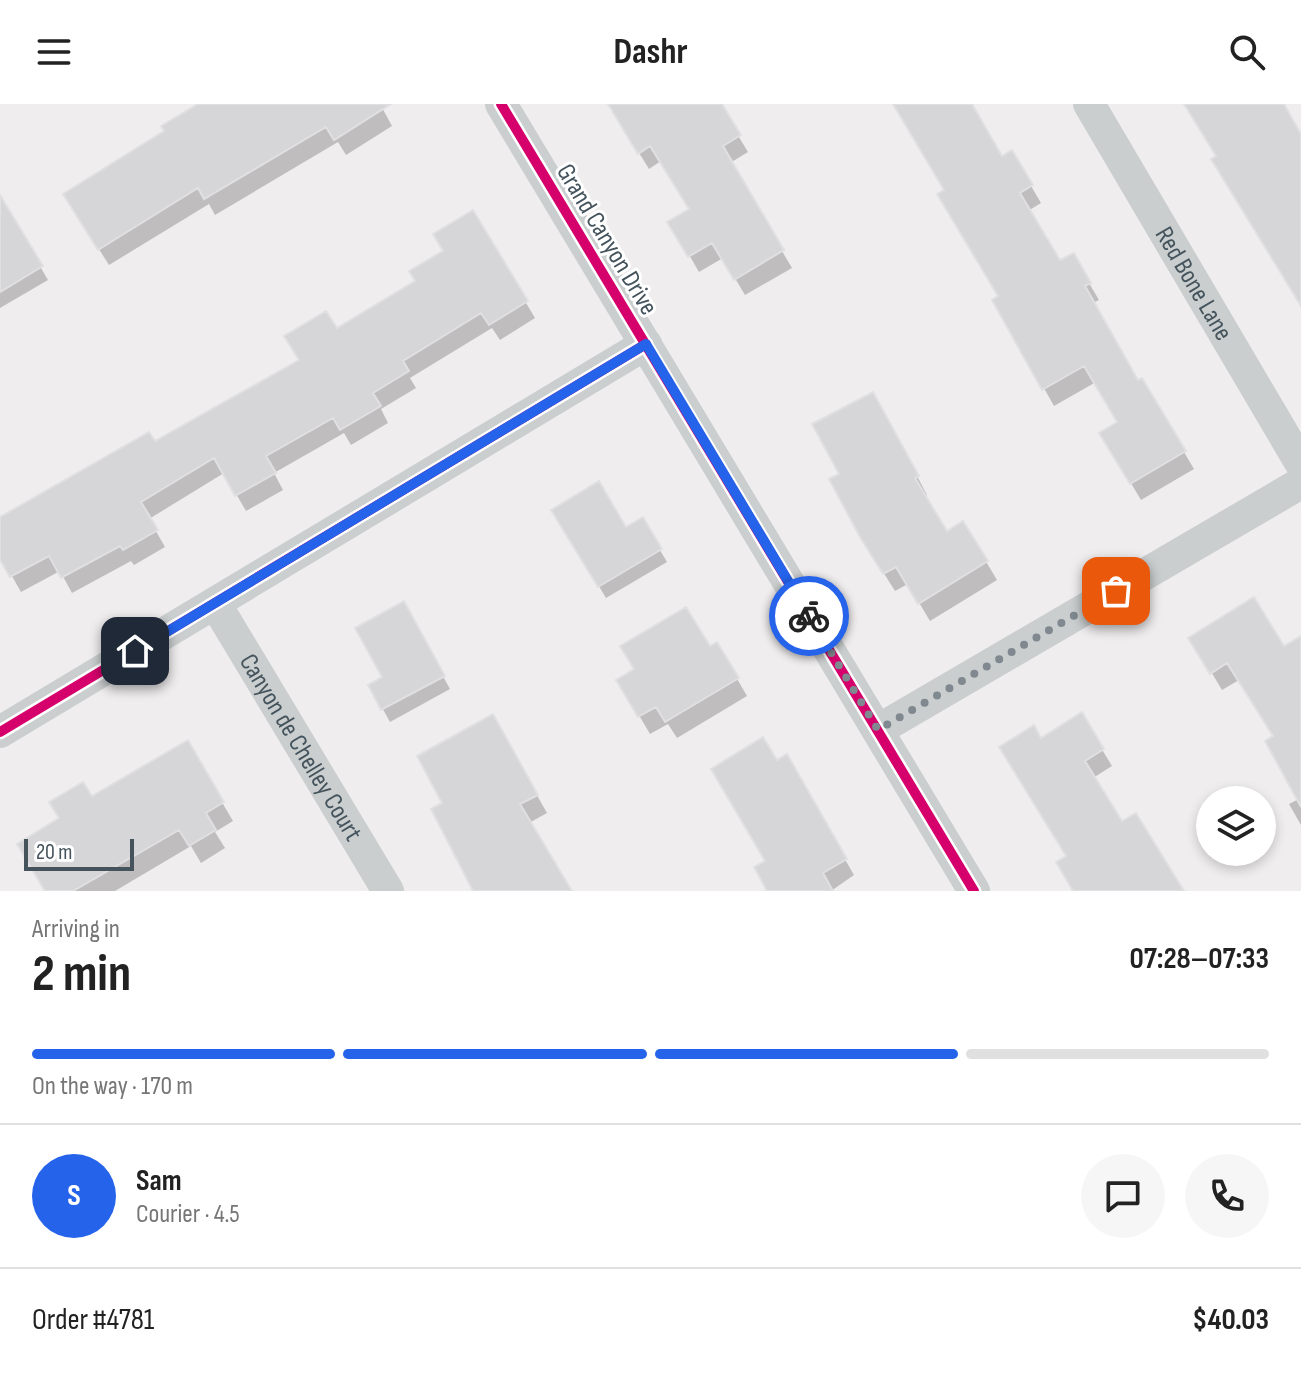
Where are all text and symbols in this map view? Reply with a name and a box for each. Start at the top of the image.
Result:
icon: menu [32,30,76,74]
icon: search [1225,30,1269,74]
text: Dashr [613,31,688,74]
street label: Grand Canyon Drive [549,159,664,321]
street label: Red Bone Lane [1148,222,1239,346]
pin [1082,557,1150,625]
icon: bag [1094,569,1138,613]
courier [769,576,849,656]
icon: bike [787,594,831,638]
pin [101,617,169,685]
icon: home [113,629,157,673]
street label: Canyon de Chelley Court [232,649,368,847]
map controls [1196,786,1276,866]
button: layers [1196,786,1276,866]
scale bar [24,835,134,871]
text: 20 m [36,839,73,866]
text: Arriving in [32,914,120,945]
text: 07:28–07:33 [1130,941,1269,977]
text: 2 min [32,943,131,1006]
text: On the way · 170 m [32,1071,193,1102]
button: chat [1081,1154,1165,1238]
button: phone [1185,1154,1269,1238]
text: Sam [136,1163,182,1199]
text: S [67,1178,81,1214]
text: Courier · 4.5 [136,1199,240,1230]
text: Order #4781 [32,1302,154,1338]
text: $40.03 [1192,1302,1269,1338]

